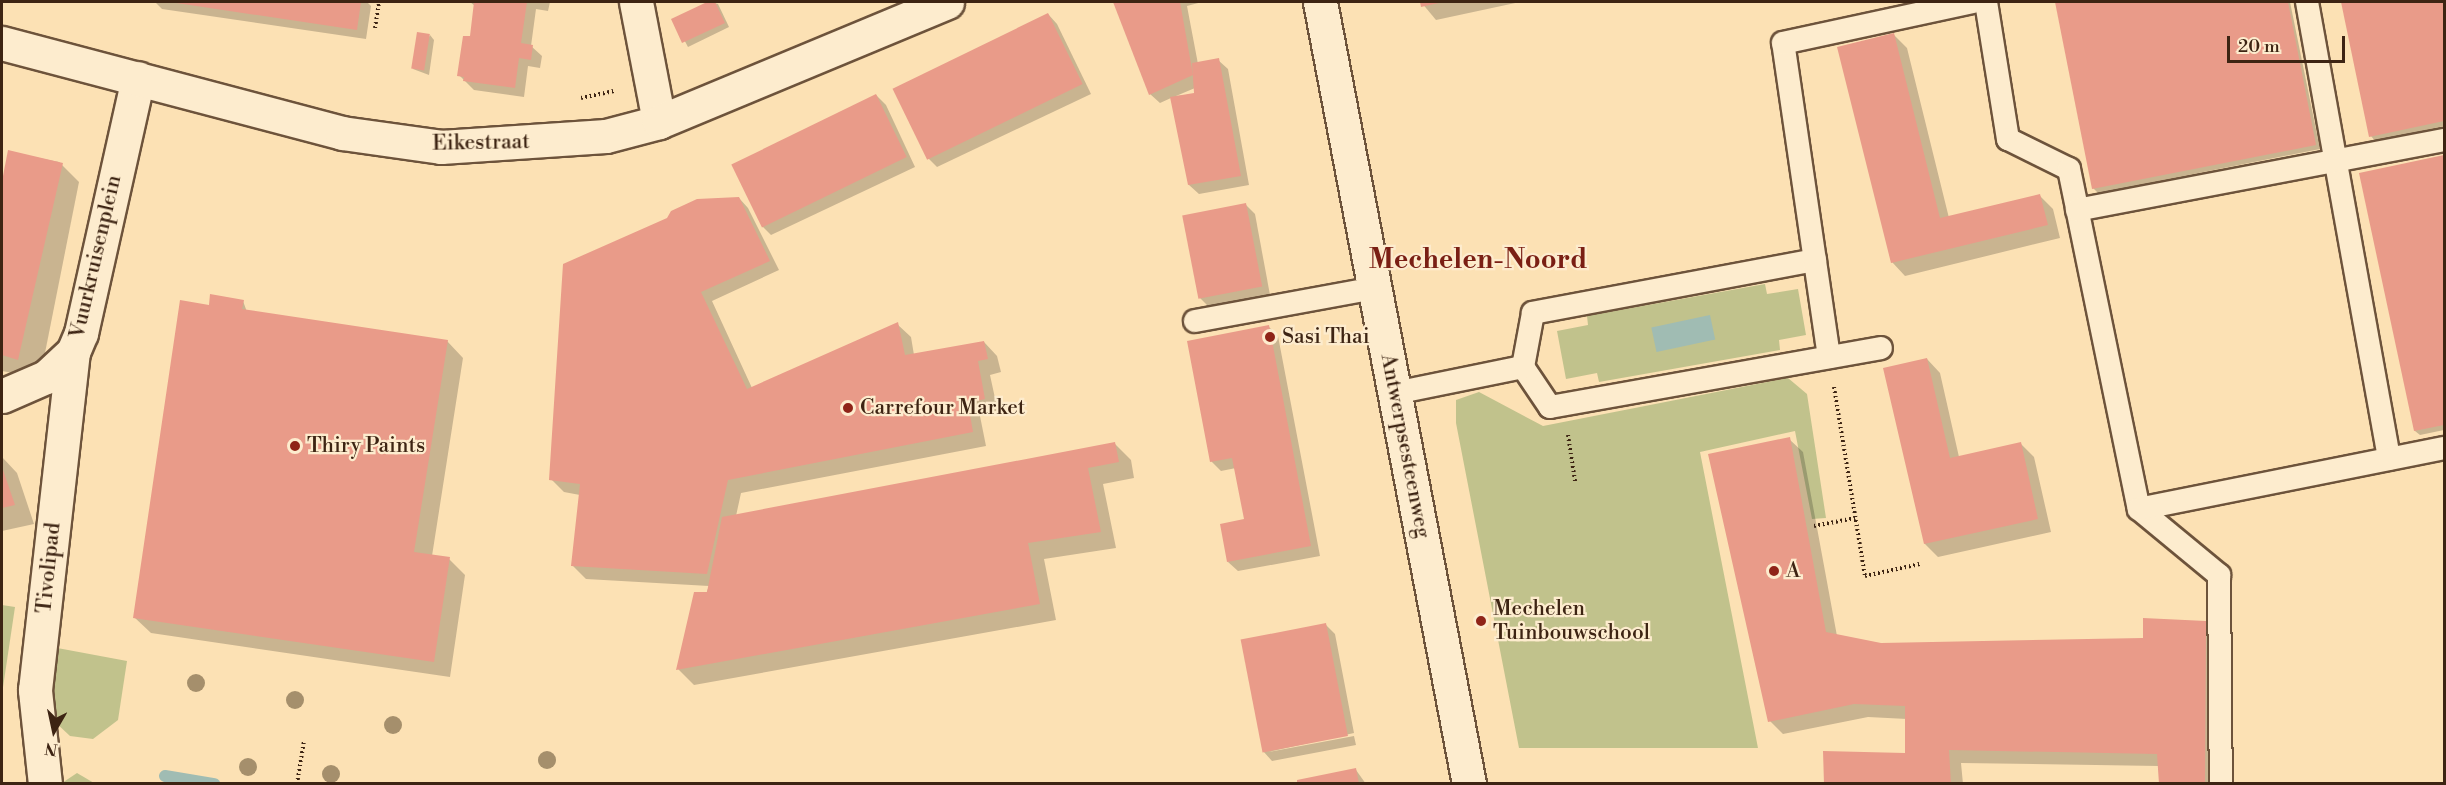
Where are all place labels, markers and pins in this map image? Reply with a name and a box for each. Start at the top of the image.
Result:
place label: Sasi Thai [1282,324,1370,350]
marker: Sasi Thai [1263,330,1277,344]
place label: Carrefour Market [860,395,1025,421]
marker: Carrefour Market [841,401,855,415]
place label: Thiry Paints [307,433,425,459]
marker: Thiry Paints [288,439,302,453]
place label: A [1786,558,1800,584]
marker: A [1767,564,1781,578]
place label: Mechelen Tuinbouwschool [1493,596,1650,646]
marker: Mechelen Tuinbouwschool [1474,614,1488,628]

